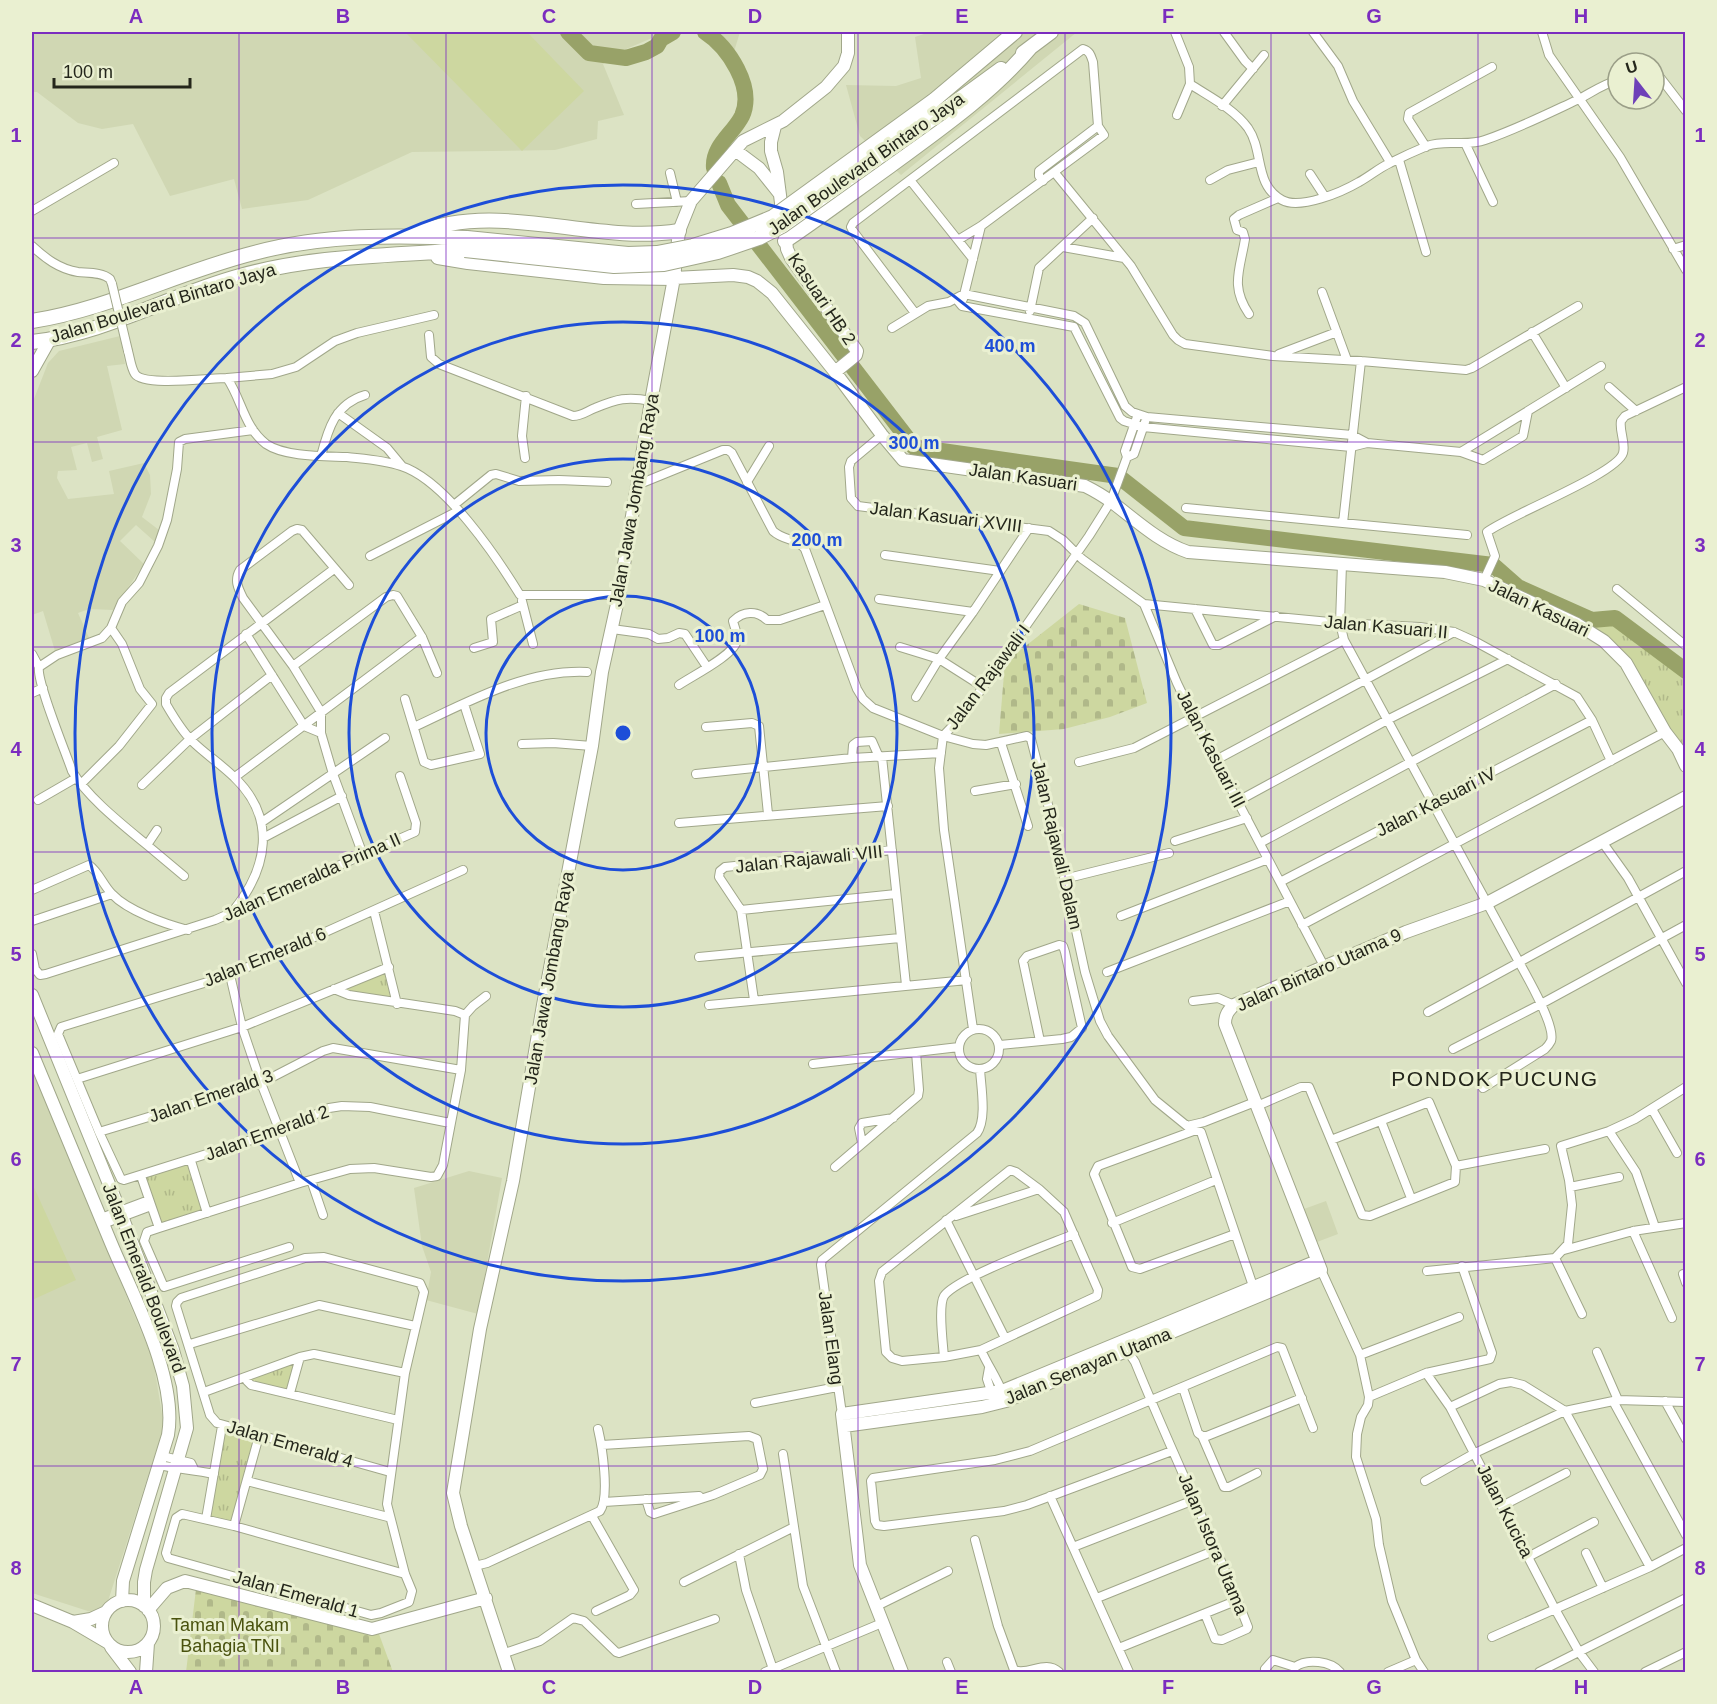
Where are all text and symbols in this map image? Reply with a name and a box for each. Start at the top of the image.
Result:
text: A [129,5,143,27]
text: B [336,5,350,27]
text: C [542,5,556,27]
text: D [748,5,762,27]
text: E [955,5,969,27]
text: F [1162,5,1174,27]
text: G [1366,5,1382,27]
text: H [1574,5,1588,27]
scale bar [54,51,190,89]
north arrow [1606,51,1666,111]
text: U [1624,57,1640,77]
text: 100 m [63,62,113,82]
street label: Jalan Boulevard Bintaro Jaya [764,88,968,239]
text: 1 [10,124,22,146]
text: 1 [1694,124,1706,146]
street label: Kasuari HB 2 [784,249,860,349]
street label: Jalan Boulevard Bintaro Jaya [48,259,279,347]
text: 2 [10,329,22,351]
text: 2 [1694,329,1706,351]
text: 400 m [984,336,1036,356]
street label: Jalan Jawa Jombang Raya [605,391,663,608]
text: 300 m [888,433,940,453]
street label: Jalan Kasuari [968,460,1078,494]
street label: Jalan Kasuari XVIII [869,498,1023,536]
text: 200 m [791,530,843,550]
text: 3 [10,534,22,556]
text: 3 [1694,534,1706,556]
street label: Jalan Kasuari [1486,575,1592,641]
street label: Jalan Kasuari II [1323,612,1449,642]
street label: Jalan Rajawali I [942,621,1034,733]
text: 100 m [694,626,746,646]
street label: Jalan Kasuari III [1173,687,1249,811]
centre of rings [613,723,633,743]
text: 4 [10,738,22,760]
text: 4 [1694,738,1706,760]
street label: Jalan Rajawali Dalam [1028,758,1086,932]
street label: Jalan Kasuari IV [1373,763,1499,841]
street label: Jalan Emeralda Prima II [220,829,404,925]
street label: Jalan Rajawali VIII [734,841,884,877]
street label: Jalan Jawa Jombang Raya [520,869,578,1086]
street label: Jalan Emerald 6 [201,923,329,991]
street label: Jalan Bintaro Utama 9 [1234,925,1404,1015]
text: 5 [10,943,22,965]
text: 5 [1694,943,1706,965]
street label: Jalan Emerald 3 [146,1065,276,1127]
district label: PONDOK PUCUNG [1391,1067,1599,1090]
street label: Jalan Emerald 2 [202,1101,332,1165]
text: 6 [10,1148,22,1170]
text: 6 [1694,1148,1706,1170]
street label: Jalan Emerald Boulevard [99,1181,189,1375]
street label: Jalan Elang [815,1290,847,1386]
street label: Jalan Senayan Utama [1002,1323,1175,1408]
text: 7 [10,1353,22,1375]
text: 7 [1694,1353,1706,1375]
street label: Jalan Emerald 4 [225,1416,355,1472]
street label: Jalan Kucica [1473,1461,1538,1562]
street label: Jalan Istora Utama [1174,1471,1252,1618]
text: 8 [10,1557,22,1579]
text: 8 [1694,1557,1706,1579]
street label: Jalan Emerald 1 [231,1566,361,1622]
park label: Taman Makam Bahagia TNI [171,1615,289,1656]
text: A [129,1676,143,1698]
text: B [336,1676,350,1698]
text: C [542,1676,556,1698]
text: D [748,1676,762,1698]
text: E [955,1676,969,1698]
text: F [1162,1676,1174,1698]
text: G [1366,1676,1382,1698]
text: H [1574,1676,1588,1698]

